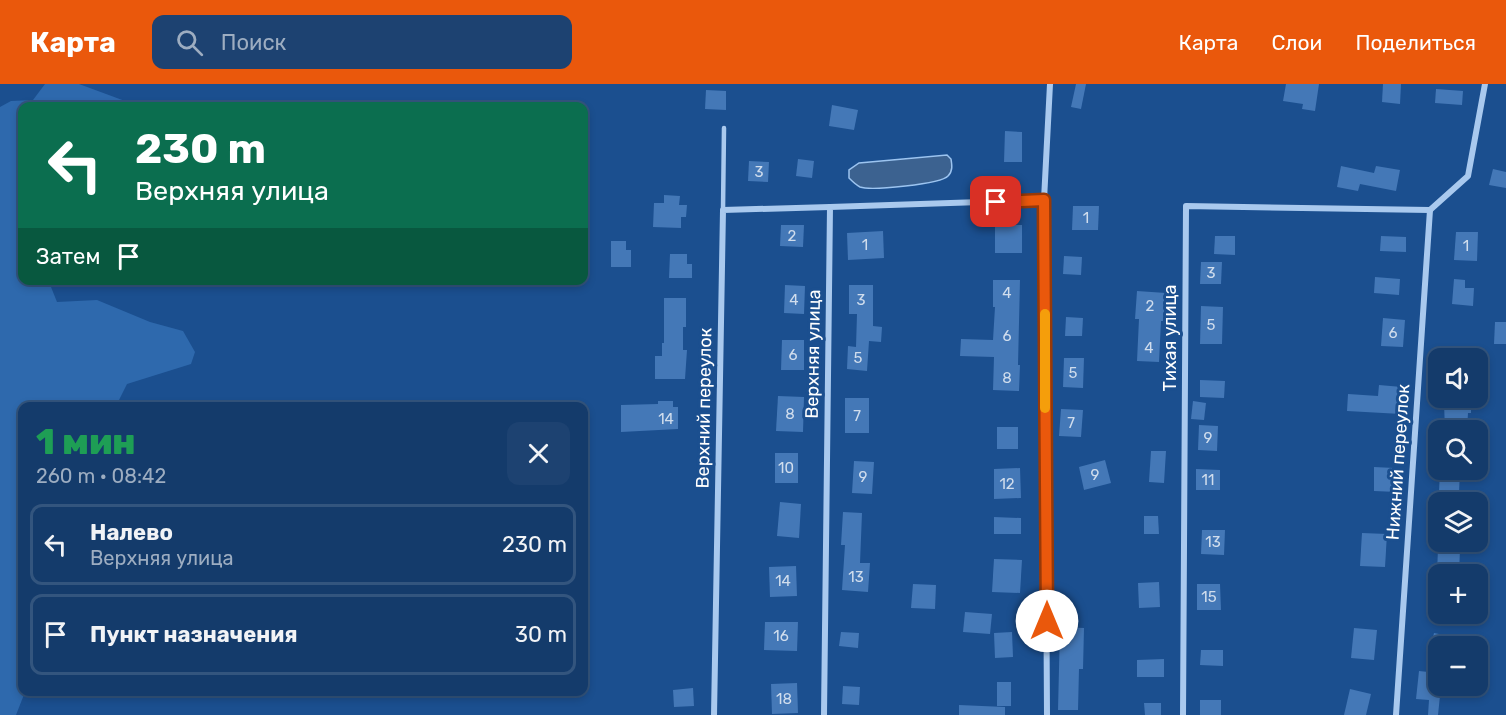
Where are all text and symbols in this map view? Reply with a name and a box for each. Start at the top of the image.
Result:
search box [152,15,572,69]
text: Карта [30,26,116,59]
icon: search [173,26,206,59]
text: Поиск [221,29,286,56]
text: Карта [1178,30,1238,55]
text: Слои [1271,30,1322,55]
text: Поделиться [1355,30,1476,55]
text: 230 m [135,124,266,174]
icon: left [36,126,114,204]
house number: 3 [754,163,764,181]
text: Верхняя улица [135,175,329,207]
pin [970,176,1021,227]
icon: arrive [979,185,1012,218]
house number: 1 [1083,209,1089,227]
house number: 2 [788,227,797,245]
house number: 1 [862,236,868,254]
house number: 1 [1463,237,1469,255]
icon: arrive [112,240,145,273]
text: Затем [36,243,100,270]
house number: 3 [1206,264,1216,282]
house number: 4 [1002,284,1012,302]
street label: Тихая улица [1159,284,1181,392]
street label: Верхняя улица [801,289,825,419]
house number: 4 [789,291,799,309]
house number: 3 [856,291,866,309]
house number: 2 [1146,297,1155,315]
house number: 5 [1207,316,1216,334]
house number: 6 [1388,324,1398,342]
street label: Верхний переулок [692,327,716,489]
house number: 6 [1002,327,1012,345]
house number: 4 [1144,339,1154,357]
house number: 6 [788,346,798,364]
map controls [1428,348,1488,696]
button: sound [1428,348,1488,408]
house number: 5 [854,349,863,367]
house number: 5 [1069,364,1078,382]
house number: 8 [1002,369,1012,387]
street label: Нижний переулок [1382,383,1414,541]
house number: 8 [785,405,795,423]
house number: 7 [853,407,861,425]
house number: 14 [658,410,674,428]
house number: 7 [1067,414,1075,432]
text: 1 мин [36,420,136,463]
button: search [1428,420,1488,480]
button: close [507,422,570,485]
house number: 9 [1204,429,1213,447]
house number: 10 [778,459,794,477]
text: 260 m · 08:42 [36,464,166,488]
house number: 9 [1091,466,1100,484]
house number: 9 [859,468,868,486]
house number: 11 [1202,471,1214,489]
house number: 12 [999,475,1015,493]
button: layers [1428,492,1488,552]
text: Налево [90,519,173,546]
icon: left [39,528,72,561]
text: 230 m [502,531,567,558]
house number: 13 [1205,533,1221,551]
text: Верхняя улица [90,546,234,570]
button: + [1428,564,1488,624]
house number: 13 [848,568,864,586]
house number: 14 [775,572,791,590]
house number: 15 [1201,588,1217,606]
position arrow [1015,589,1079,653]
icon: arrive [39,618,72,651]
text: Пункт назначения [90,621,298,648]
text: 30 m [515,621,567,648]
house number: 16 [773,627,789,645]
button: − [1428,636,1488,696]
house number: 18 [776,690,792,708]

